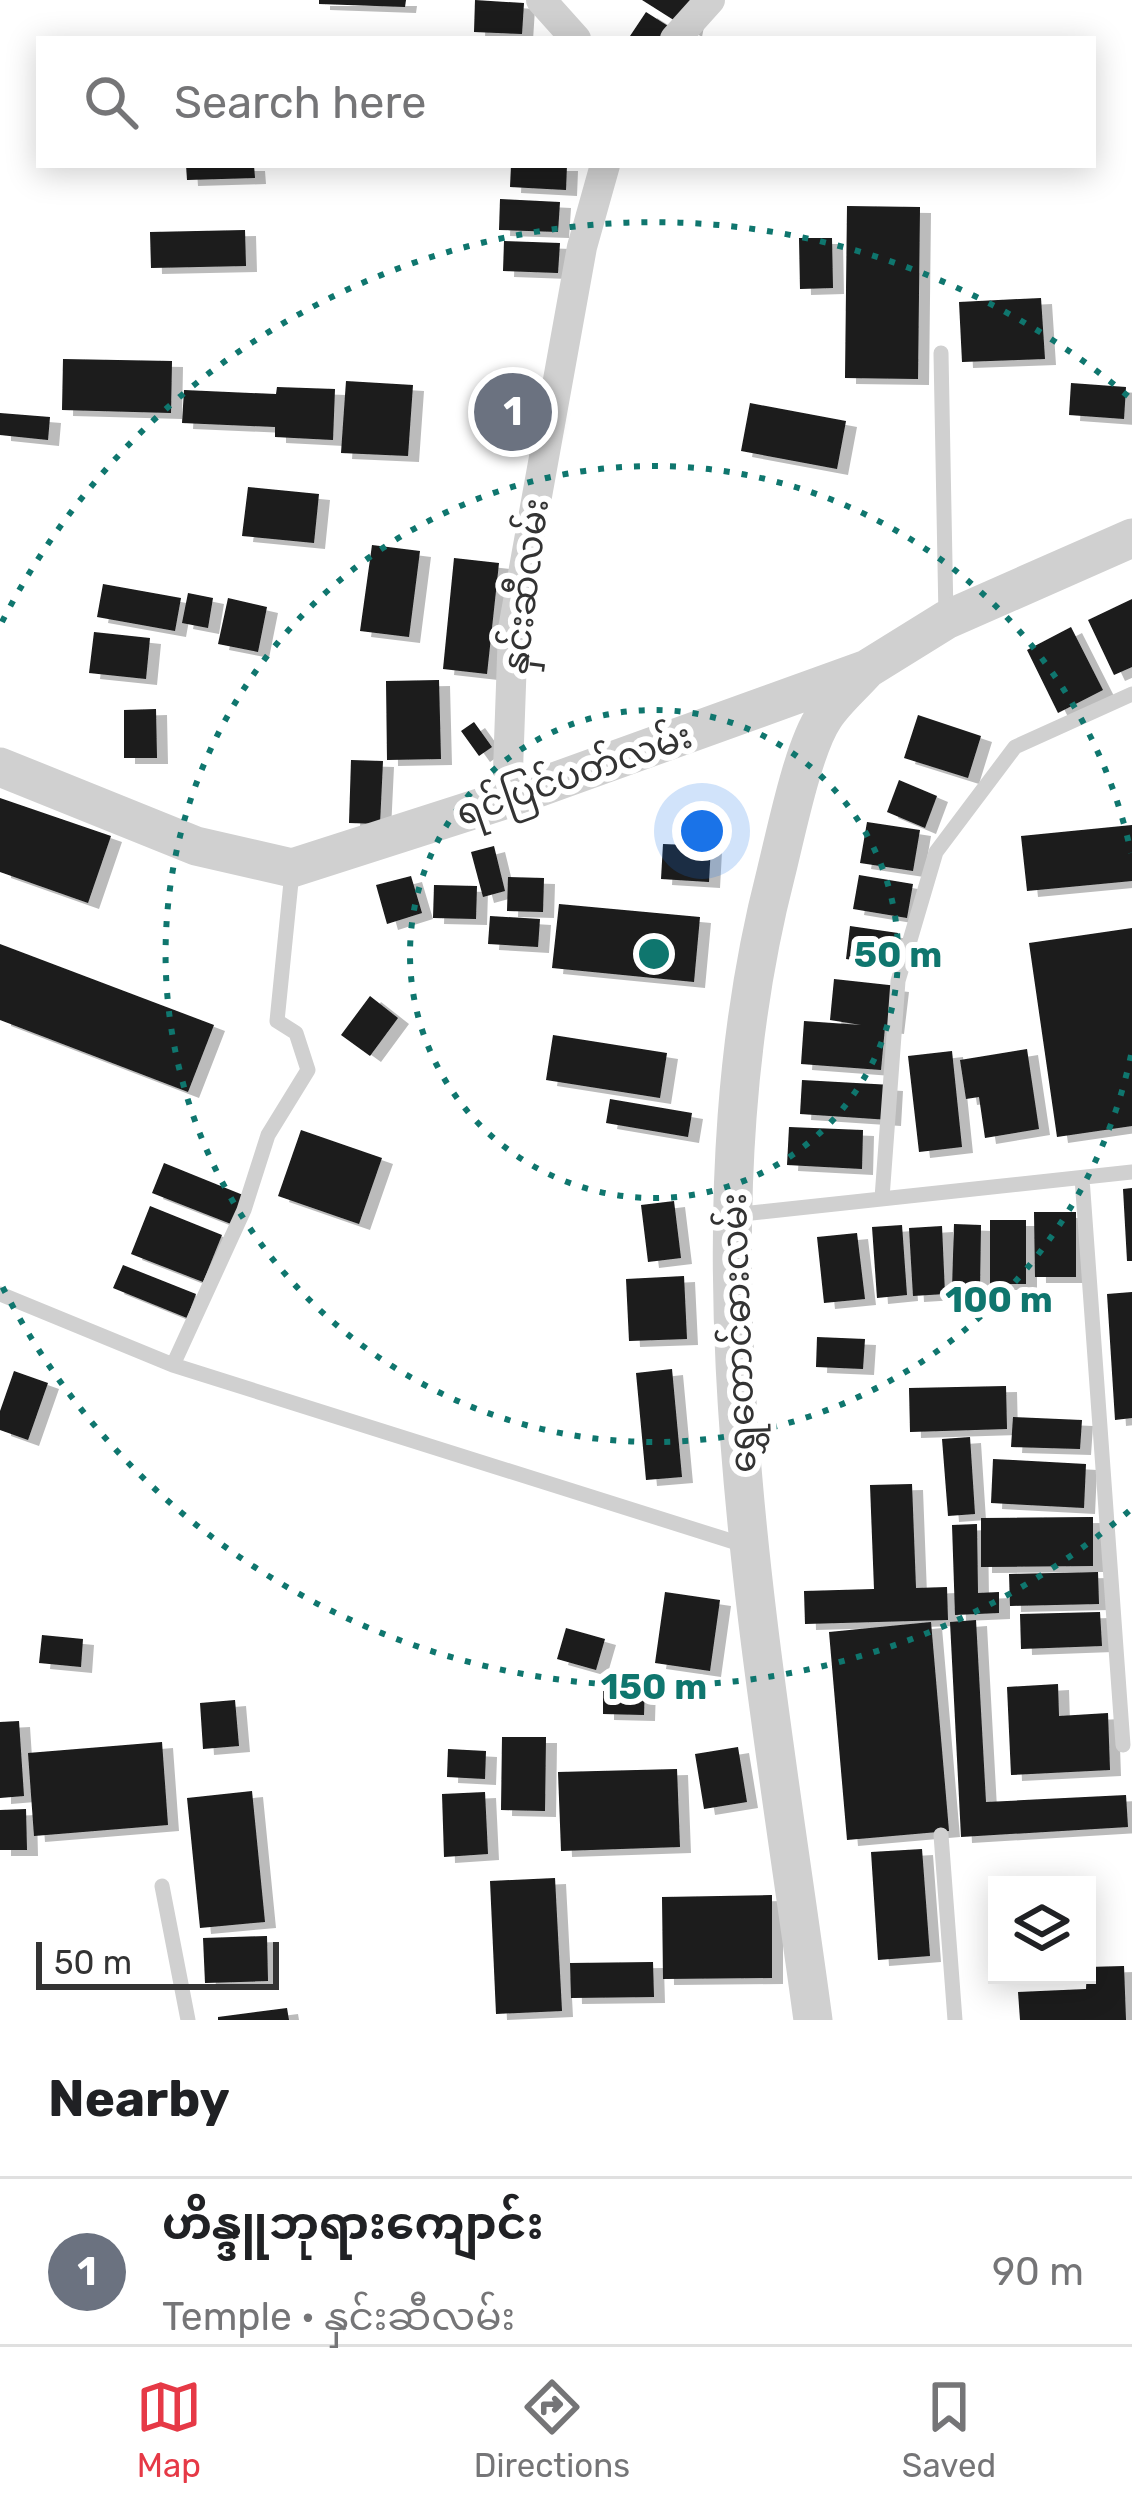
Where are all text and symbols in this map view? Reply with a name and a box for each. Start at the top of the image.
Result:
search box [36,36,1096,168]
icon: search [78,69,144,135]
text: Search here [174,76,426,129]
pin: 1 [474,367,552,457]
street label: နှင်းဆီလမ်း [490,495,565,677]
street label: ရင်ပြင်ပတ်လမ်း [450,711,700,842]
your location [672,801,732,861]
centre of rings [633,933,675,975]
text: 50 m [854,933,942,976]
street label: ရွှေတောင်ဓားလမ်း [709,1192,772,1474]
text: 100 m [945,1278,1053,1321]
text: 150 m [601,1665,707,1708]
map controls [988,1876,1096,1984]
button: layers [988,1876,1096,1984]
scale bar [36,1936,279,1989]
text: 50 m [54,1943,132,1982]
text: Nearby [48,2068,230,2129]
text: ဟိန္ဒူဘုရားကျောင်း [162,2197,544,2250]
text: 1 [77,2249,97,2295]
text: 90 m [992,2249,1084,2295]
text: Temple · နှင်းဆီလမ်း [162,2294,515,2340]
tab: Map [136,2374,202,2485]
tab: Directions [474,2374,630,2485]
tab: Saved [902,2374,996,2485]

